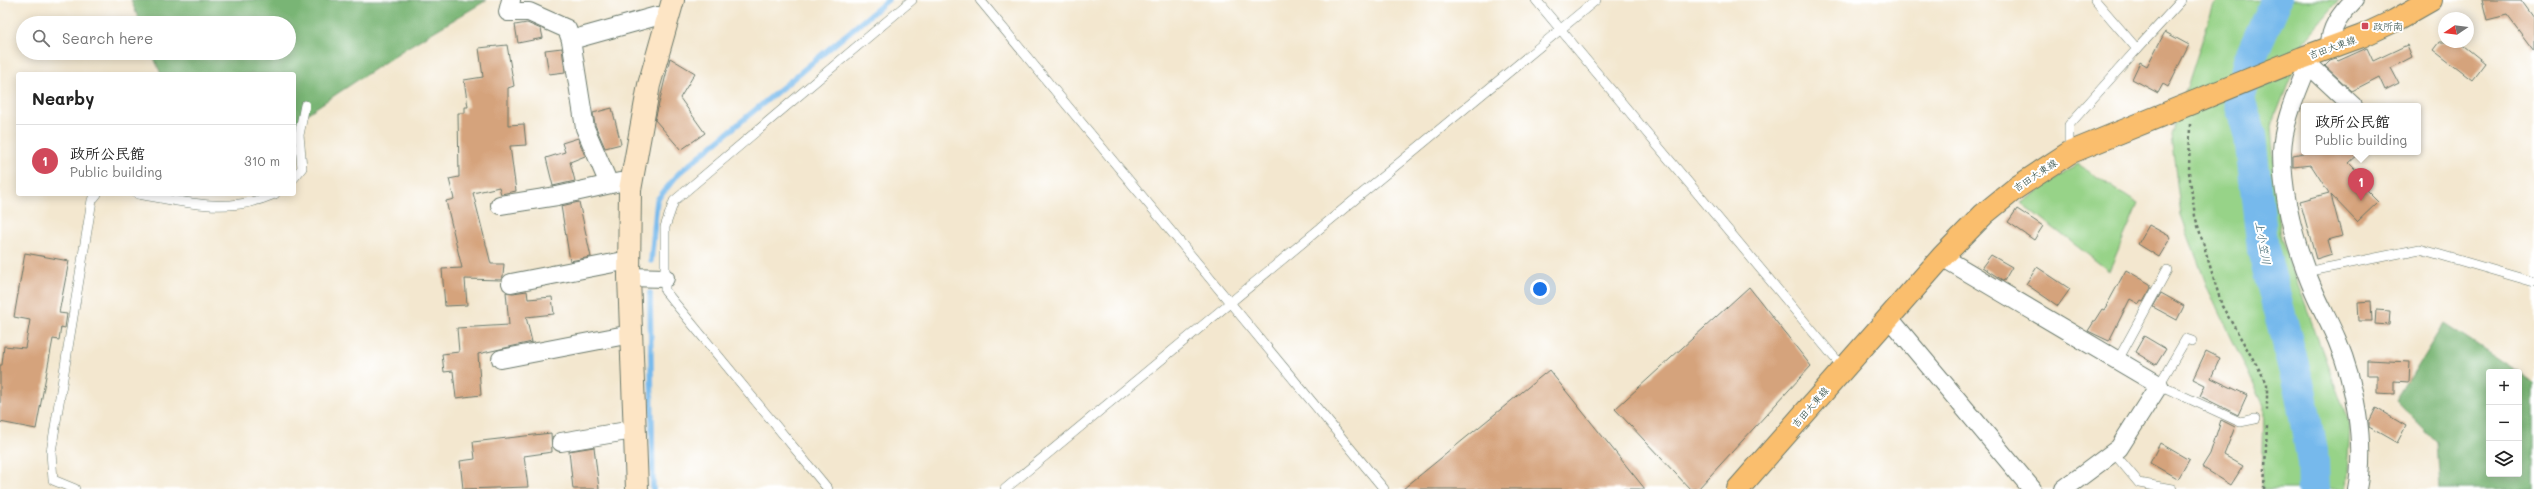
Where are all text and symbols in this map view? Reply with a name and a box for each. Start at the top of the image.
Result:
north arrow [2438,12,2474,48]
search box [16,16,296,60]
place label: 政所南 [2373,19,2403,33]
marker: 政所南 [2360,21,2370,31]
icon: search [30,27,52,49]
text: Search here [62,28,153,48]
street label: 吉田大東線 [2306,32,2358,62]
text: Nearby [32,87,94,109]
popup [2301,103,2421,155]
text: 政所公民館 [2315,111,2390,131]
text: Public building [2315,131,2407,148]
text: 政所公民館 [70,143,145,163]
text: 1 [42,152,48,169]
text: 310 m [244,152,280,169]
street label: 吉田大東線 [2010,155,2060,195]
text: Public building [70,163,162,180]
pin: 1 [2348,168,2374,201]
water label: 上小笠川 [2252,220,2275,266]
your location [1530,279,1550,299]
map controls [2486,369,2522,477]
button: + [2486,369,2522,405]
street label: 吉田大東線 [1788,384,1832,430]
button: − [2486,405,2522,441]
button: layers [2486,441,2522,477]

